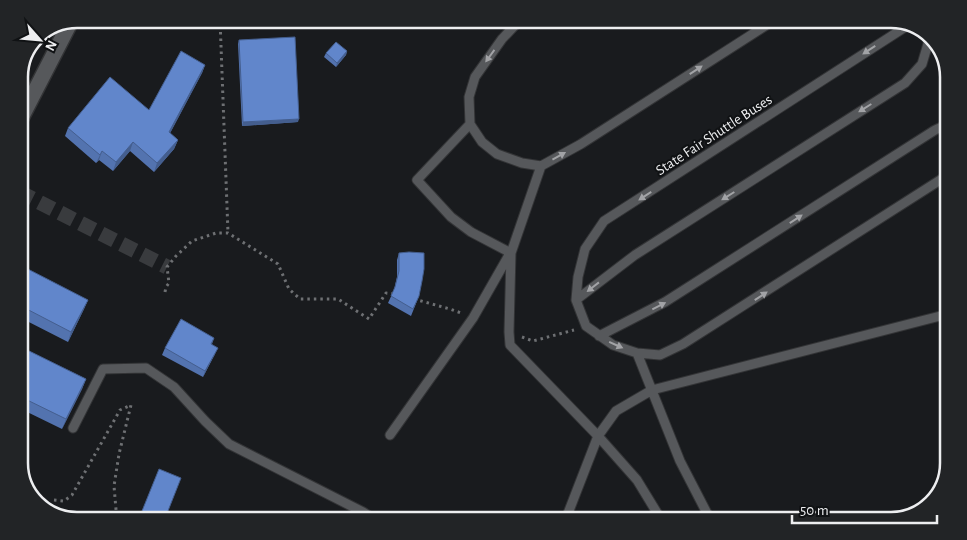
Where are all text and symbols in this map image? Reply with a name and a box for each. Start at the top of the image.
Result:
north arrow [15,15,65,65]
text: N [42,38,59,53]
one-way arrow [863,46,876,55]
one-way arrow [485,49,495,63]
one-way arrow [690,65,703,75]
street label: State Fair Shuttle Buses [653,92,775,178]
one-way arrow [858,104,871,113]
one-way arrow [551,152,566,160]
one-way arrow [638,191,651,200]
one-way arrow [721,191,734,200]
one-way arrow [789,214,802,223]
one-way arrow [586,282,600,292]
one-way arrow [754,291,768,300]
one-way arrow [651,302,666,310]
one-way arrow [609,341,624,350]
scale bar [792,492,937,524]
text: 50 m [800,503,829,518]

